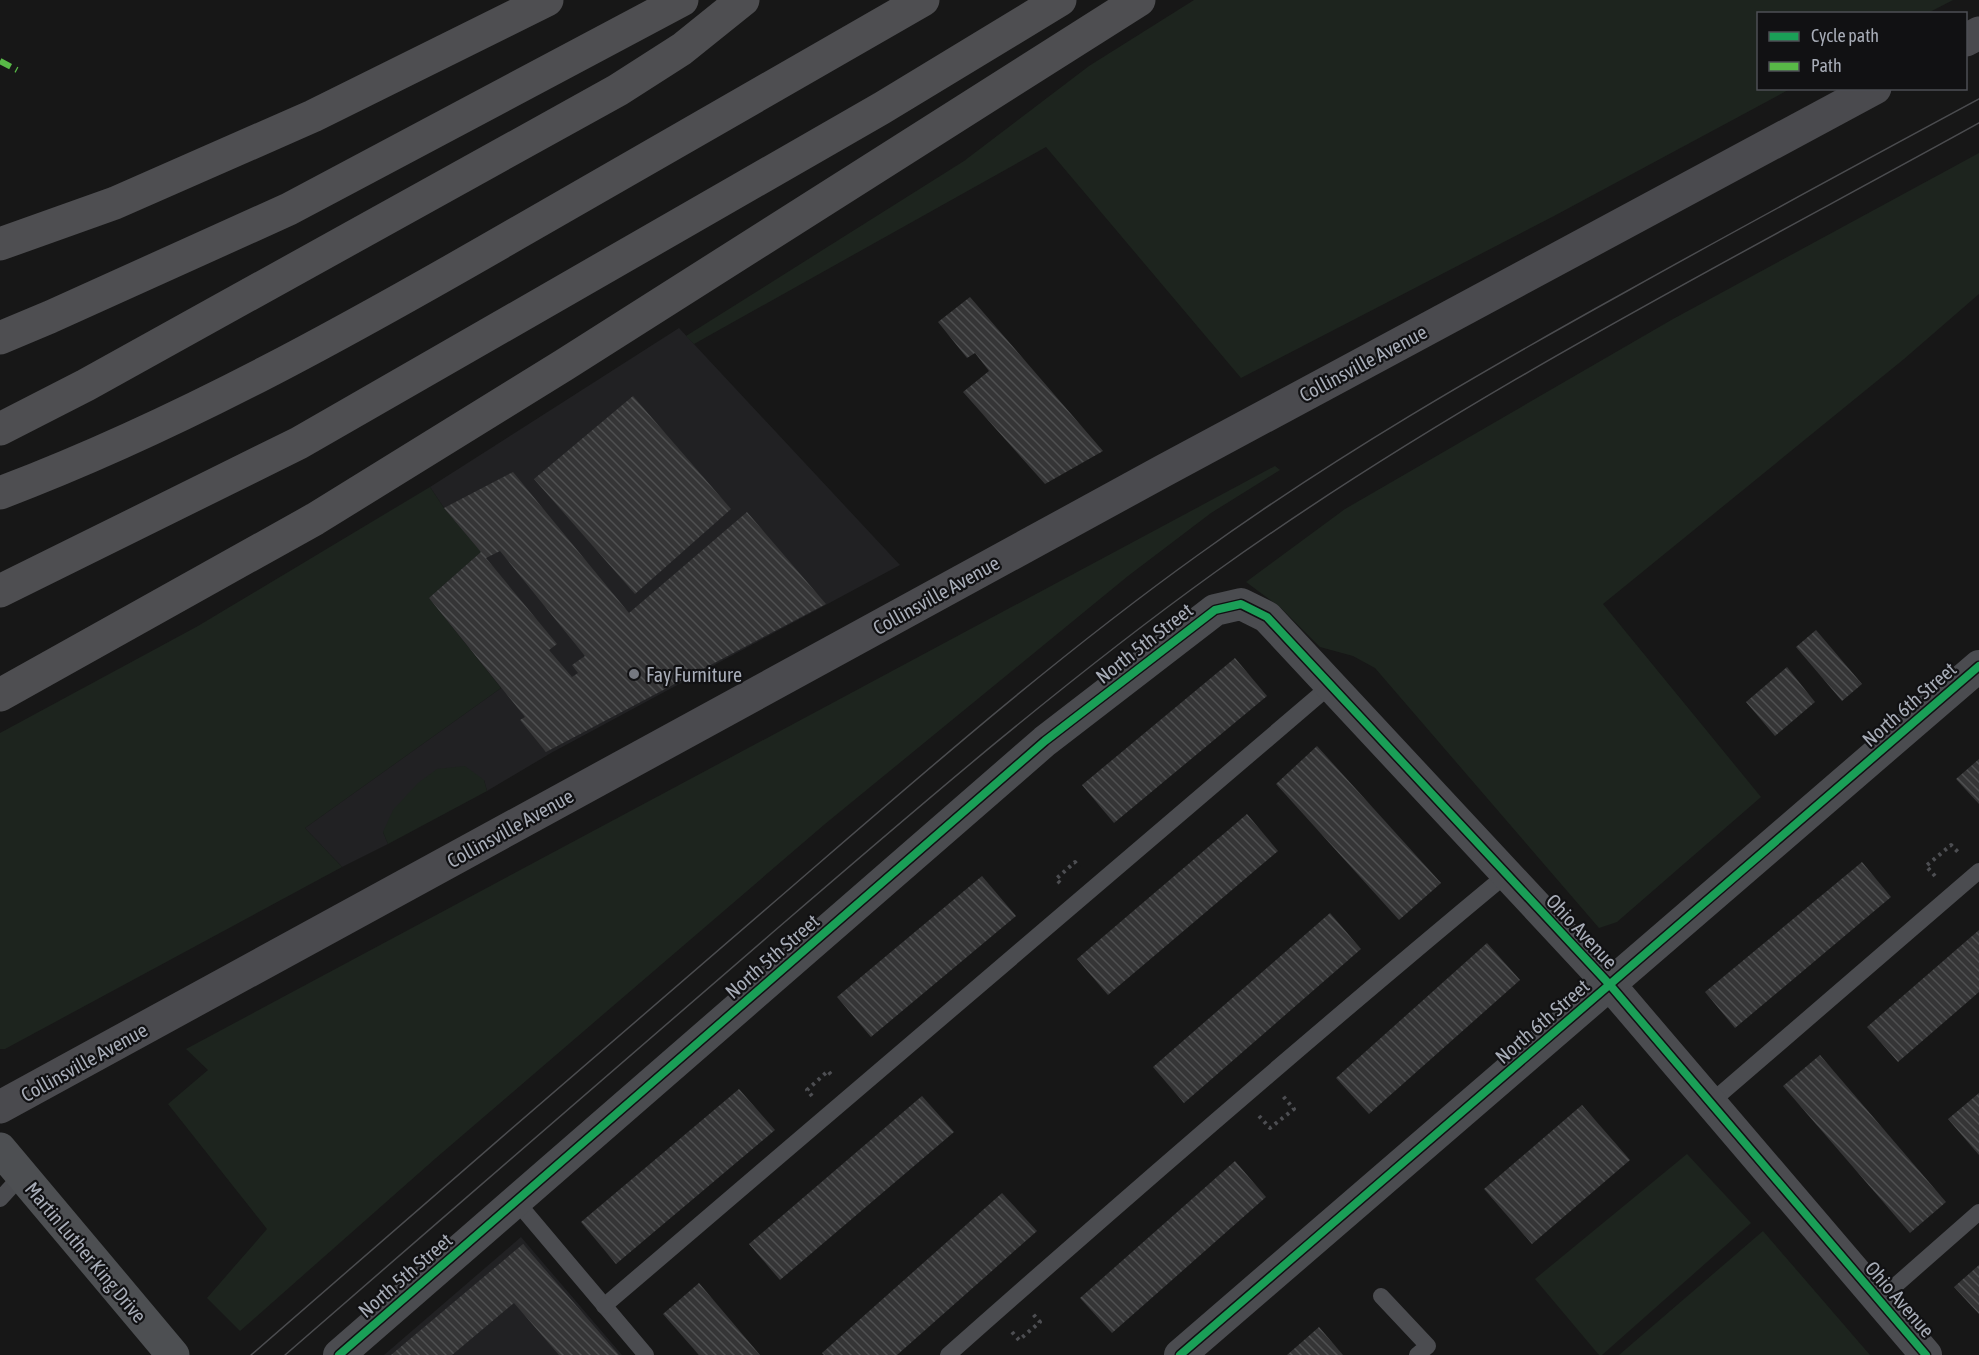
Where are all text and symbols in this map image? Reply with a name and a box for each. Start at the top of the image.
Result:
legend [1757,12,1967,90]
text: Cycle path [1811,25,1879,46]
text: Path [1811,55,1842,76]
street label: Collinsville Avenue [1295,320,1431,406]
street label: Collinsville Avenue [869,551,1003,639]
street label: North 5th Street [1091,598,1197,688]
street label: North 6th Street [1857,657,1961,751]
place label: Fay Furniture [646,663,742,686]
marker: Fay Furniture [627,667,641,681]
street label: Collinsville Avenue [443,784,577,872]
street label: Ohio Avenue [1542,889,1622,973]
street label: North 5th Street [720,909,824,1003]
street label: North 6th Street [1490,974,1594,1068]
street label: Collinsville Avenue [17,1018,151,1106]
street label: Martin Luther King Drive [21,1177,151,1327]
street label: North 5th Street [353,1228,457,1322]
street label: Ohio Avenue [1861,1256,1939,1342]

